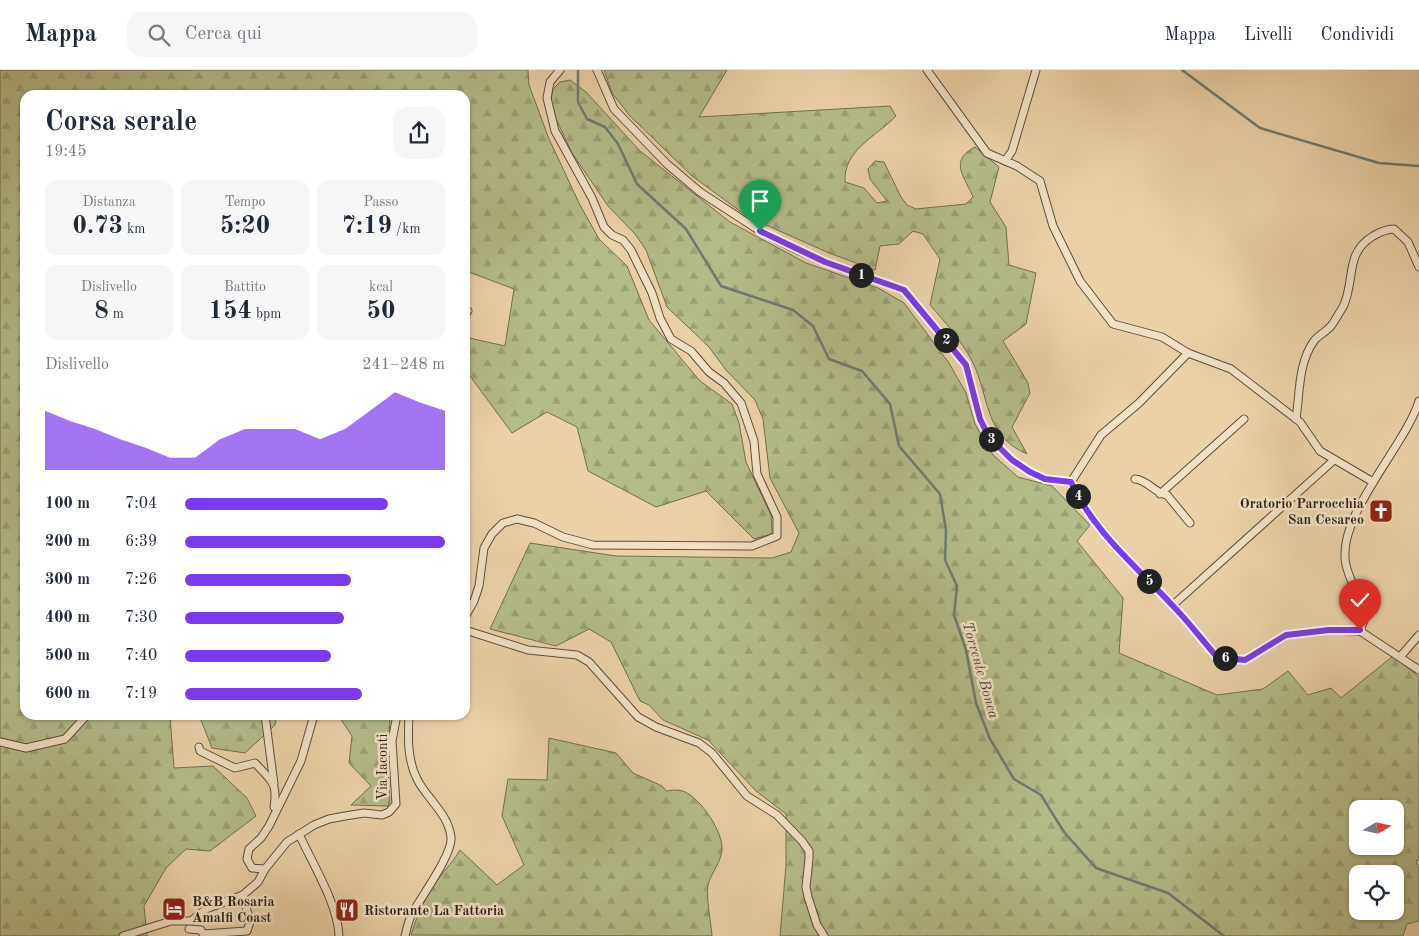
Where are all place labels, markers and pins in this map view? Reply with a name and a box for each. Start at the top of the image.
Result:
pin [739,180,781,231]
pin: 1 [848,262,874,288]
pin: 2 [934,328,958,352]
pin: 3 [978,426,1004,452]
pin: 4 [1066,484,1090,508]
place label: Oratorio Parrocchia San Cesareo [1240,497,1364,527]
church icon: Oratorio Parrocchia San Cesareo [1368,498,1394,524]
pin: 5 [1136,568,1162,594]
pin [1339,579,1381,630]
pin: 6 [1212,646,1238,670]
place label: B&B Rosaria Amalfi Coast [192,895,275,925]
hotel icon: B&B Rosaria Amalfi Coast [161,896,187,922]
restaurant icon: Ristorante La Fattoria [334,897,360,923]
place label: Ristorante La Fattoria [364,904,504,918]

